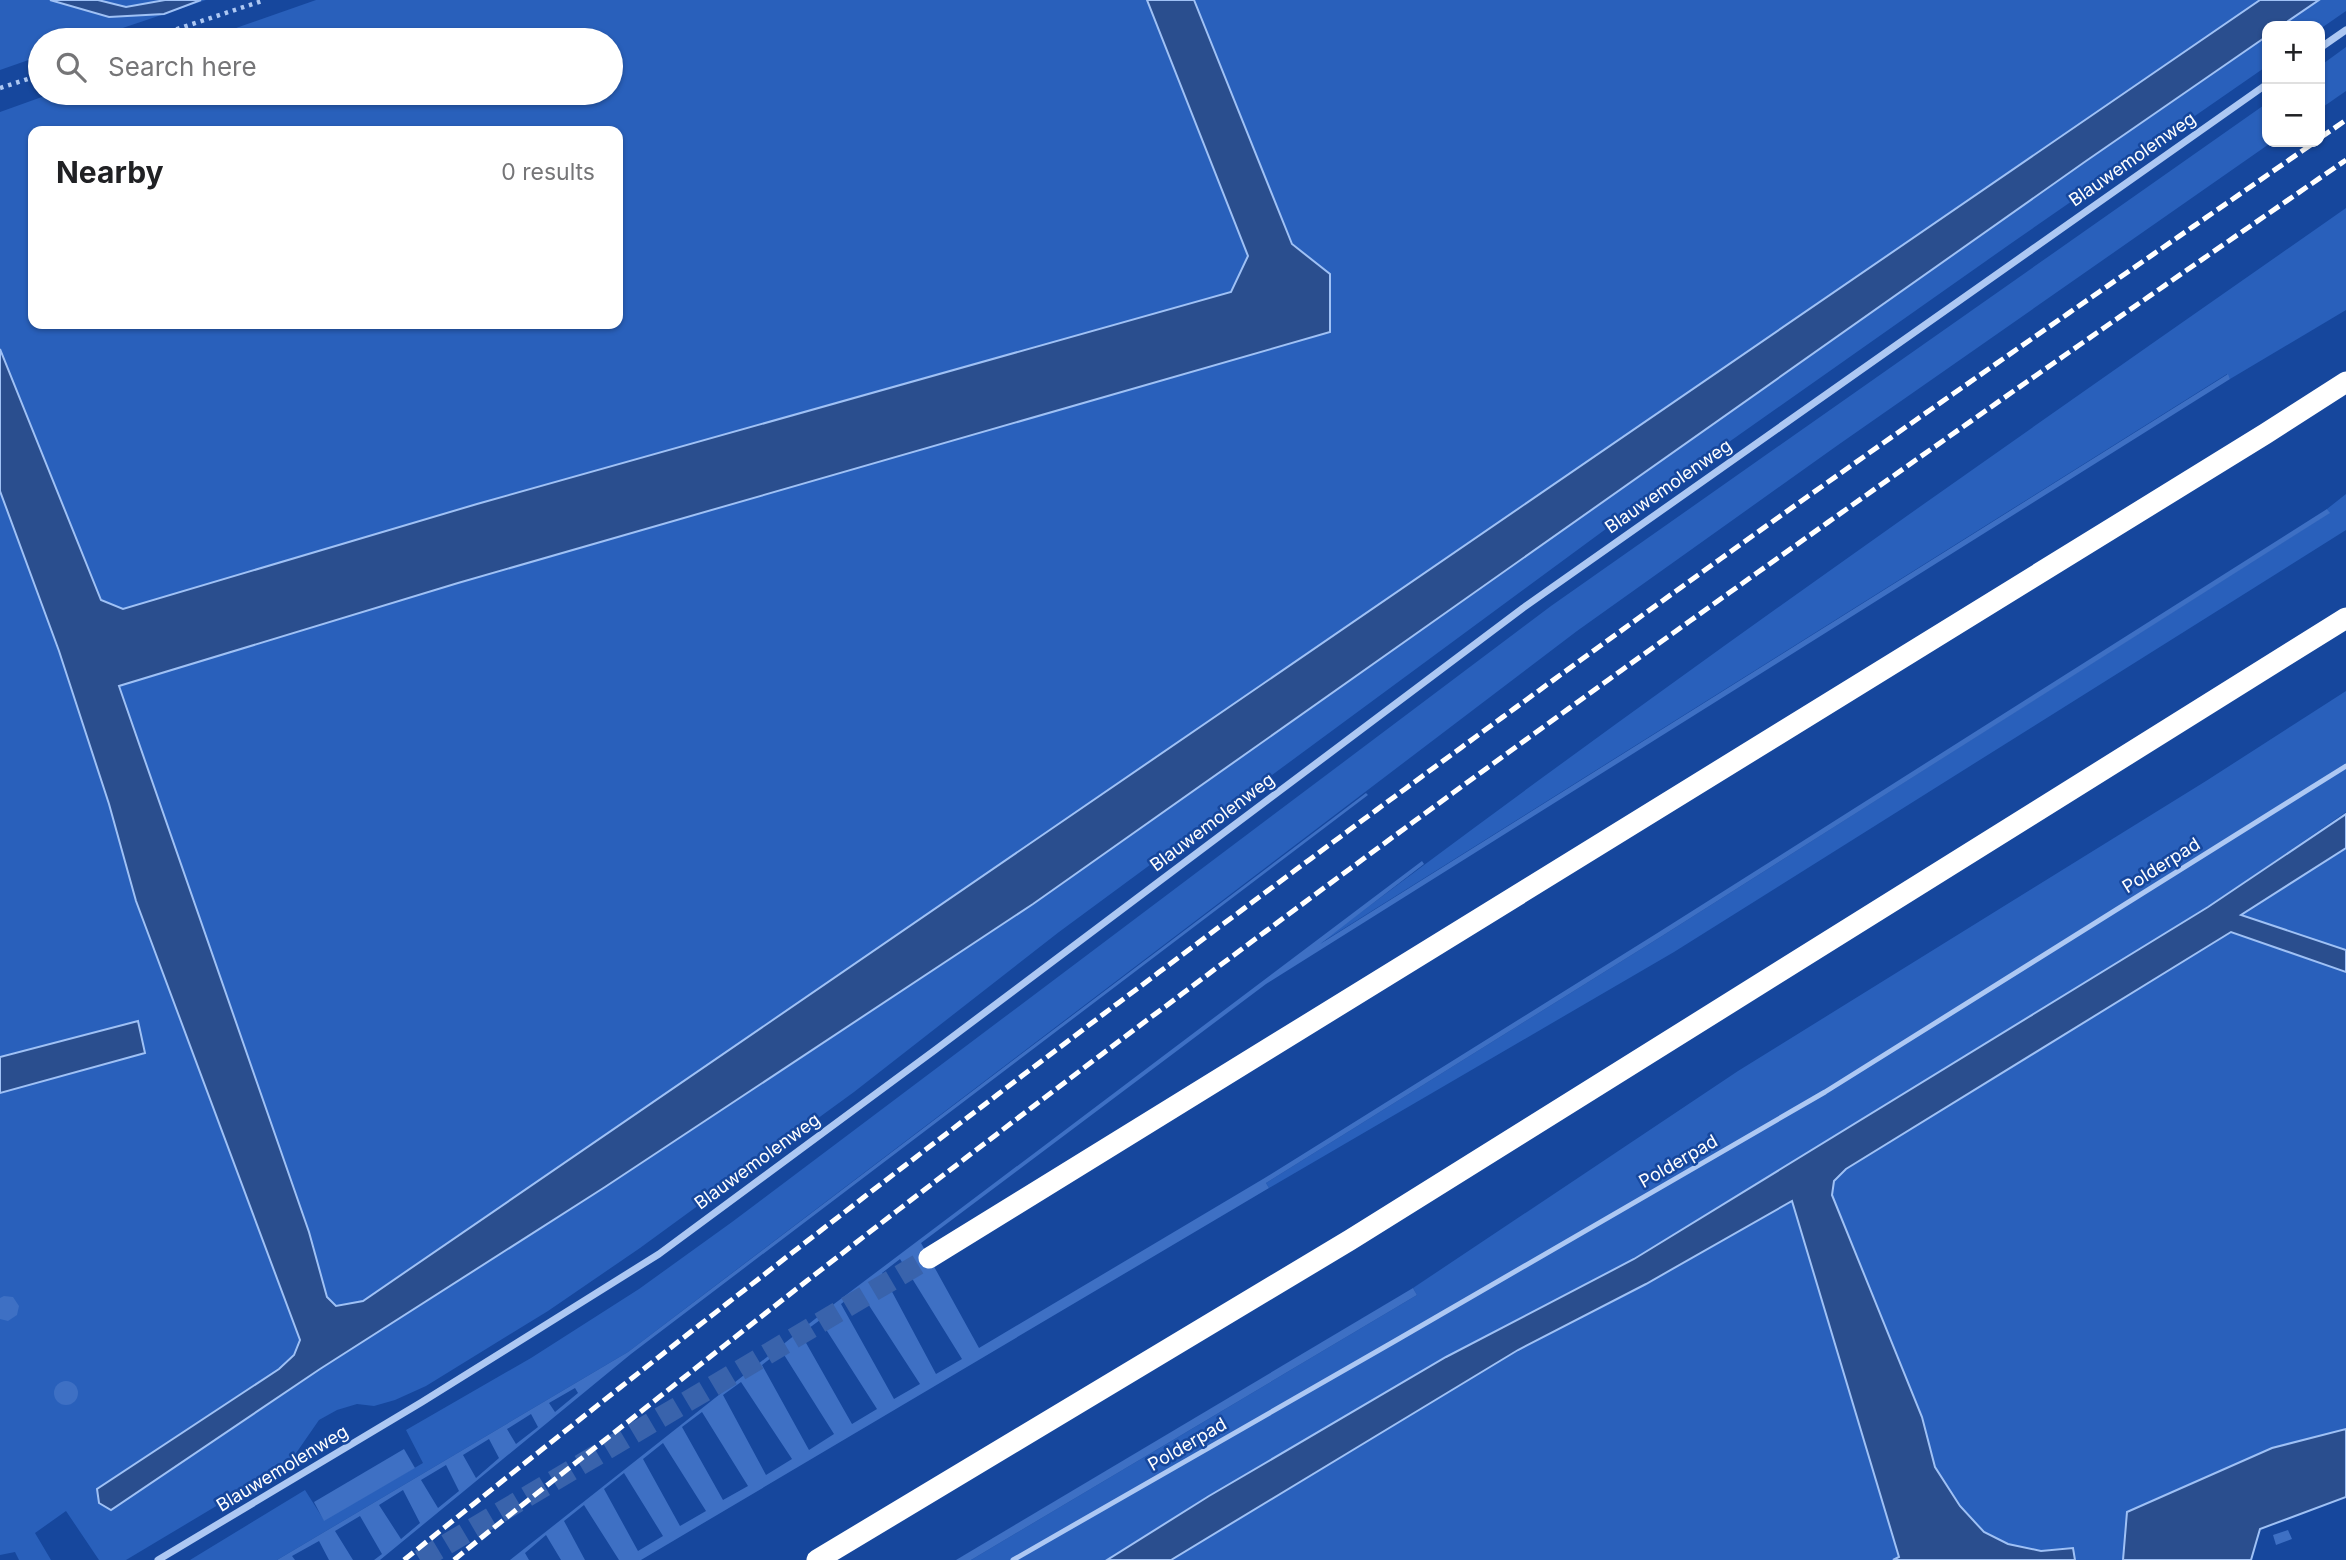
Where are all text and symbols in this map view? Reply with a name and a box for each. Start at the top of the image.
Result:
map controls [2262,21,2325,147]
button: + [2262,21,2325,84]
search box [28,28,623,105]
icon: search [52,48,90,86]
text: Search here [108,51,257,82]
button: − [2262,84,2325,147]
street label: Blauwemolenweg [2065,107,2199,211]
text: Nearby [56,154,164,190]
text: 0 results [501,158,595,186]
street label: Blauwemolenweg [1601,434,1735,538]
street label: Blauwemolenweg [1146,769,1278,875]
street label: Polderpad [2118,833,2204,897]
street label: Blauwemolenweg [690,1108,824,1214]
street label: Polderpad [1635,1130,1721,1192]
street label: Polderpad [1144,1413,1230,1475]
street label: Blauwemolenweg [212,1420,352,1516]

